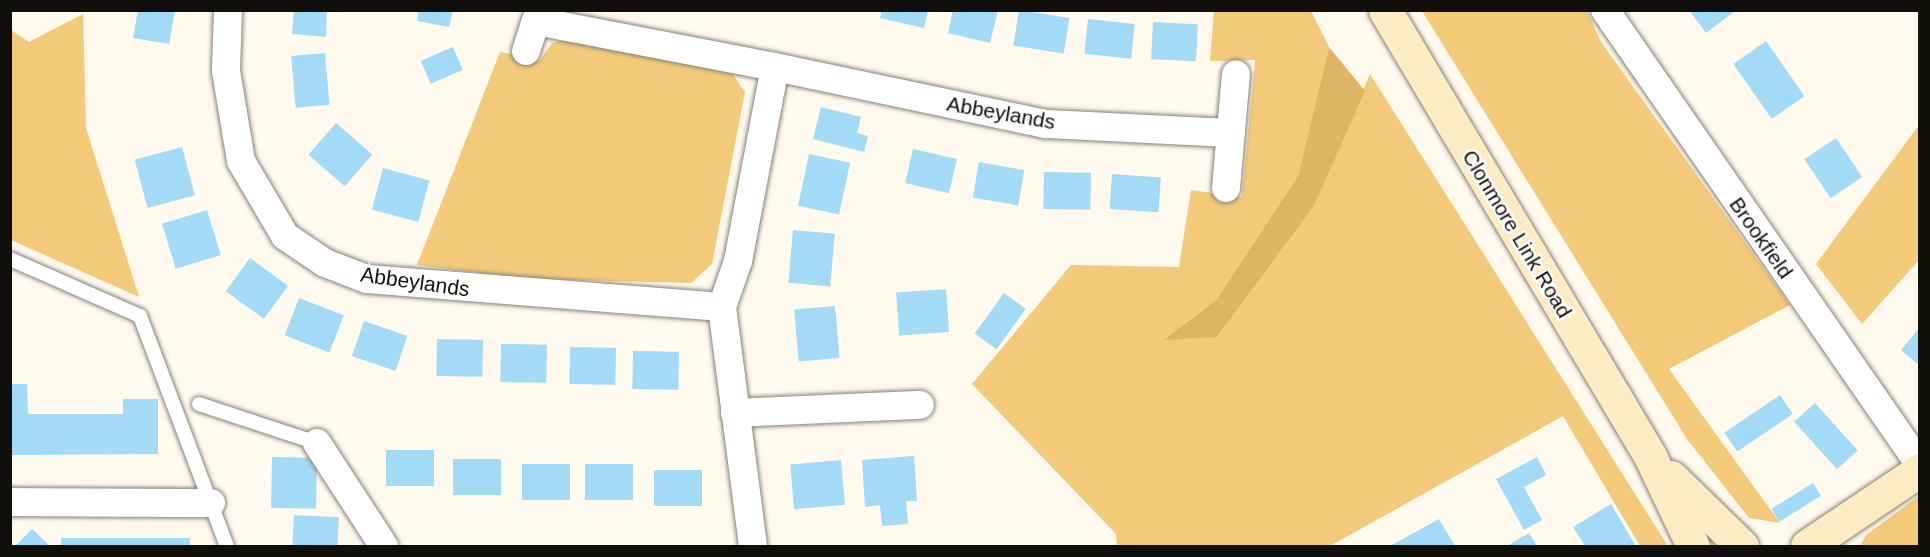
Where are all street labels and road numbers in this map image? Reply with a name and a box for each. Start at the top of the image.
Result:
street label: Abbeylands [945,91,1057,135]
street label: Clonmore Link Road [1457,145,1577,323]
street label: Brookfield [1724,193,1798,283]
street label: Abbeylands [359,262,471,302]

